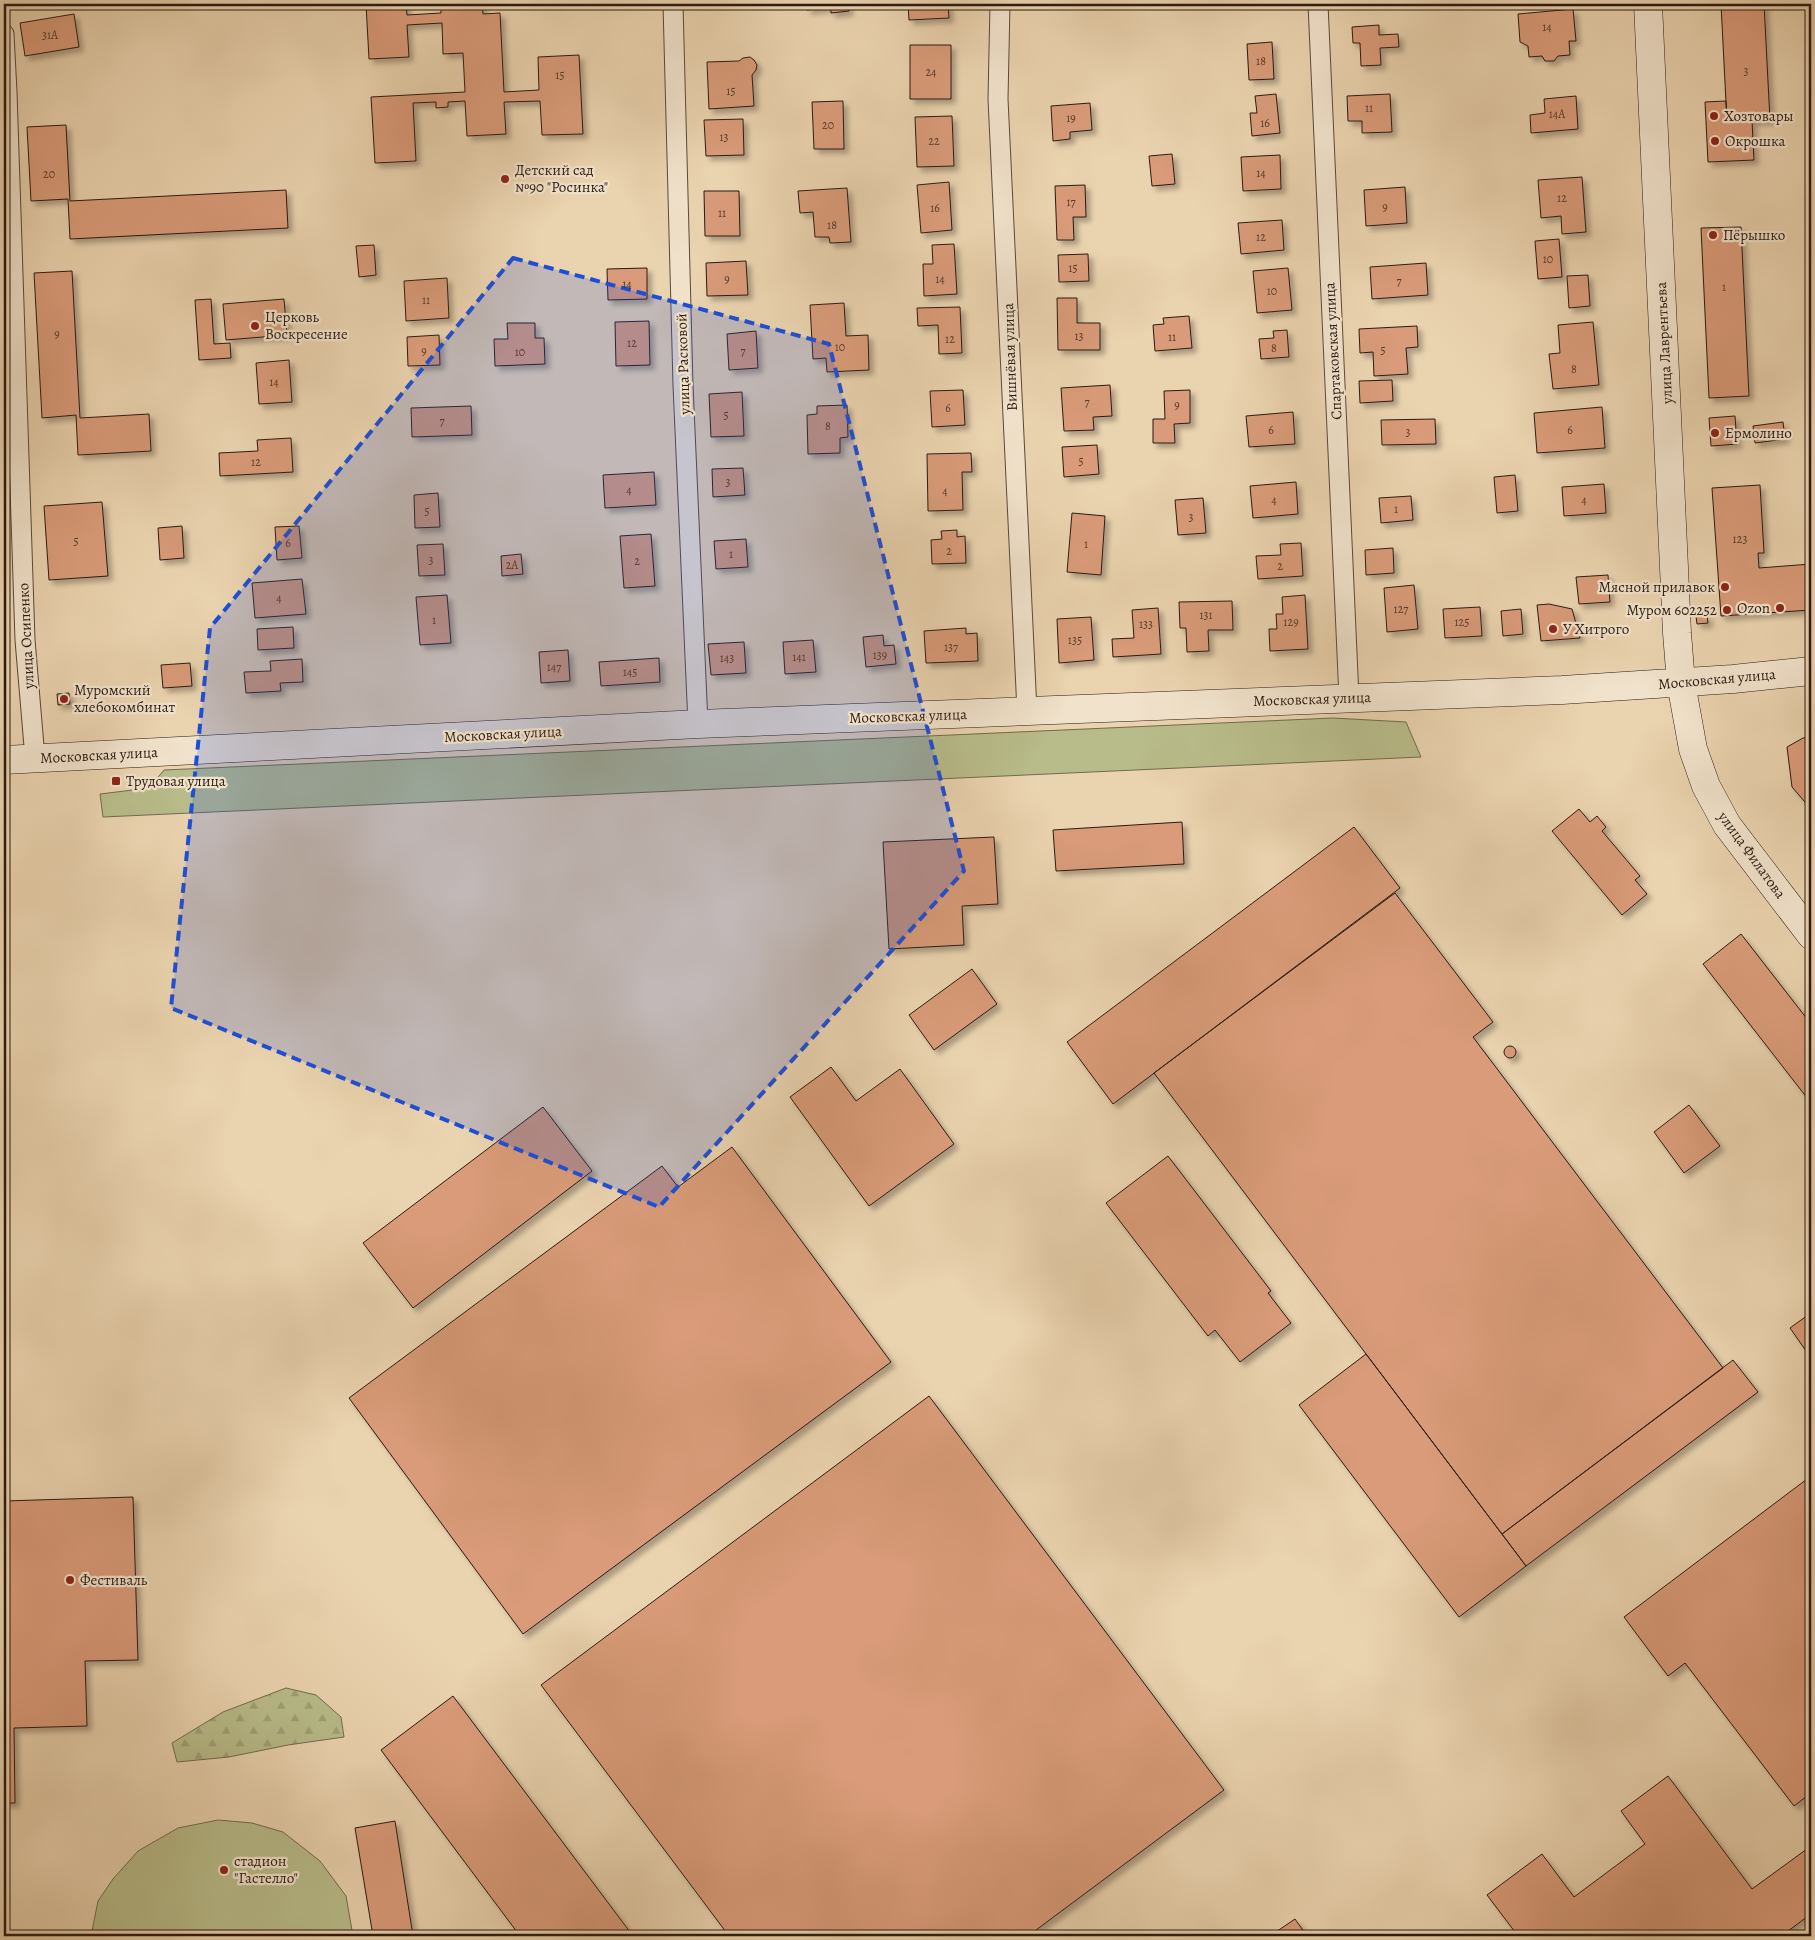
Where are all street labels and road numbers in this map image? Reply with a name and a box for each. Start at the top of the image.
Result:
street label: улица Лаврентьева [1651,281,1677,406]
street label: Спартаковская улица [1319,282,1347,420]
street label: Вишнёвая улица [998,303,1022,411]
street label: улица Расковой [671,313,695,416]
street label: улица Осипенко [13,582,39,691]
street label: Московская улица [1657,664,1777,694]
street label: Московская улица [1253,687,1371,711]
street label: Московская улица [849,704,967,728]
street label: Московская улица [444,721,563,747]
street label: Московская улица [40,742,159,768]
street label: улица Филатова [1713,807,1790,903]

